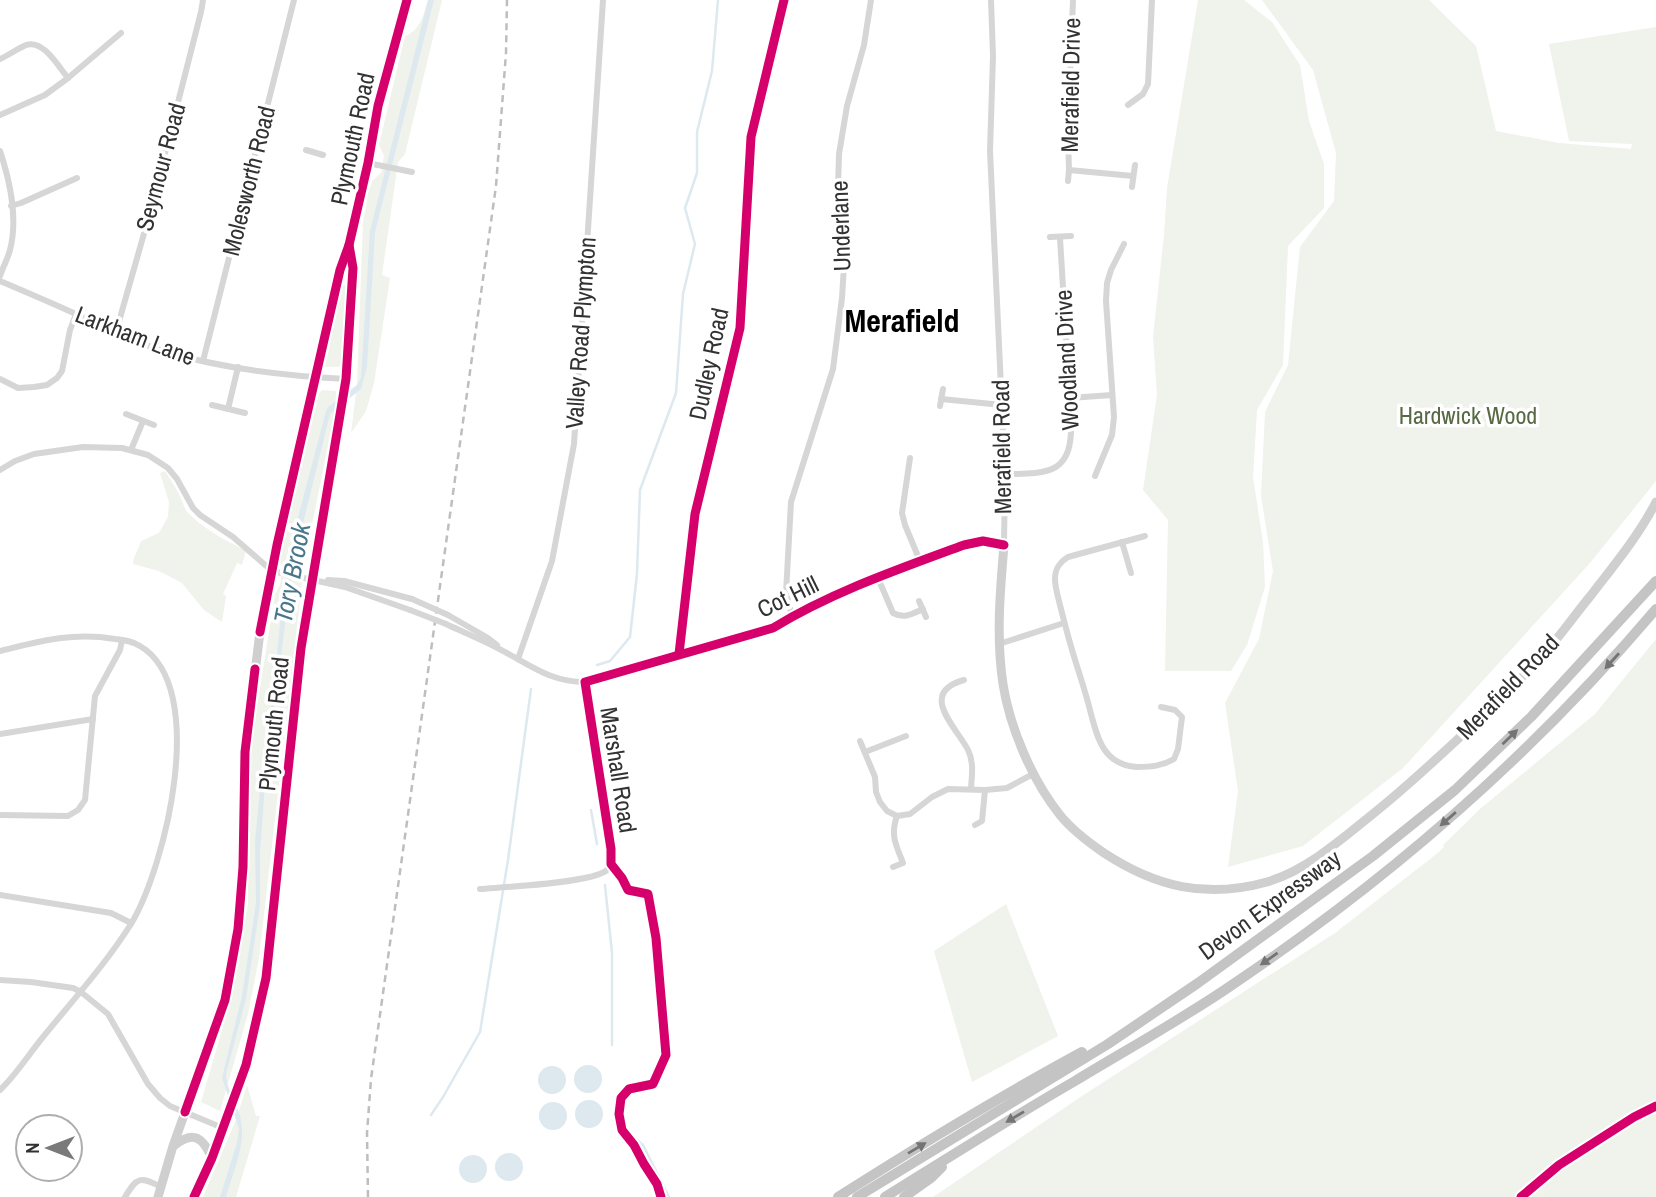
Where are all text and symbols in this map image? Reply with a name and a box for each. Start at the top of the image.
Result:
street label: Merafield Drive [1053,17,1087,153]
street label: Plymouth Road [322,70,382,208]
street label: Seymour Road [128,99,192,234]
street label: Molesworth Road [214,103,282,259]
street label: Underlane [822,180,858,272]
street label: Valley Road Plympton [557,236,603,430]
street label: Woodland Drive [1046,289,1086,431]
street label: Larkham Lane [71,298,200,373]
district label: Merafield [844,299,960,342]
street label: Dudley Road [681,305,735,423]
street label: Merafield Road [984,379,1018,515]
park label: Hardwick Wood [1399,399,1537,431]
water label: Tory Brook [265,518,319,626]
street label: Cot Hill [752,568,824,625]
street label: Merafield Road [1449,627,1566,746]
one-way arrow [1604,652,1620,669]
street label: Plymouth Road [250,655,296,792]
street label: Marshall Road [593,705,645,835]
one-way arrow [1501,729,1518,745]
one-way arrow [1439,811,1457,827]
street label: Devon Expressway [1192,842,1347,967]
one-way arrow [1260,952,1278,966]
one-way arrow [1006,1110,1025,1123]
north arrow [14,1113,84,1183]
text: N [19,1142,45,1154]
one-way arrow [907,1142,926,1154]

